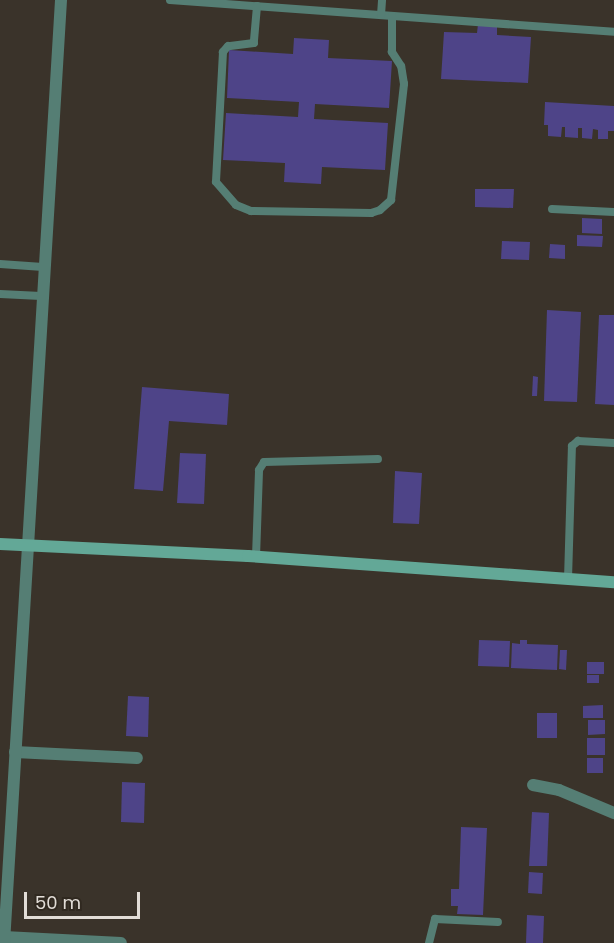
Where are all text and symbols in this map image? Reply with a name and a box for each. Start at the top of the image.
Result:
scale bar [27,880,142,918]
text: 50 m [35,890,81,915]

